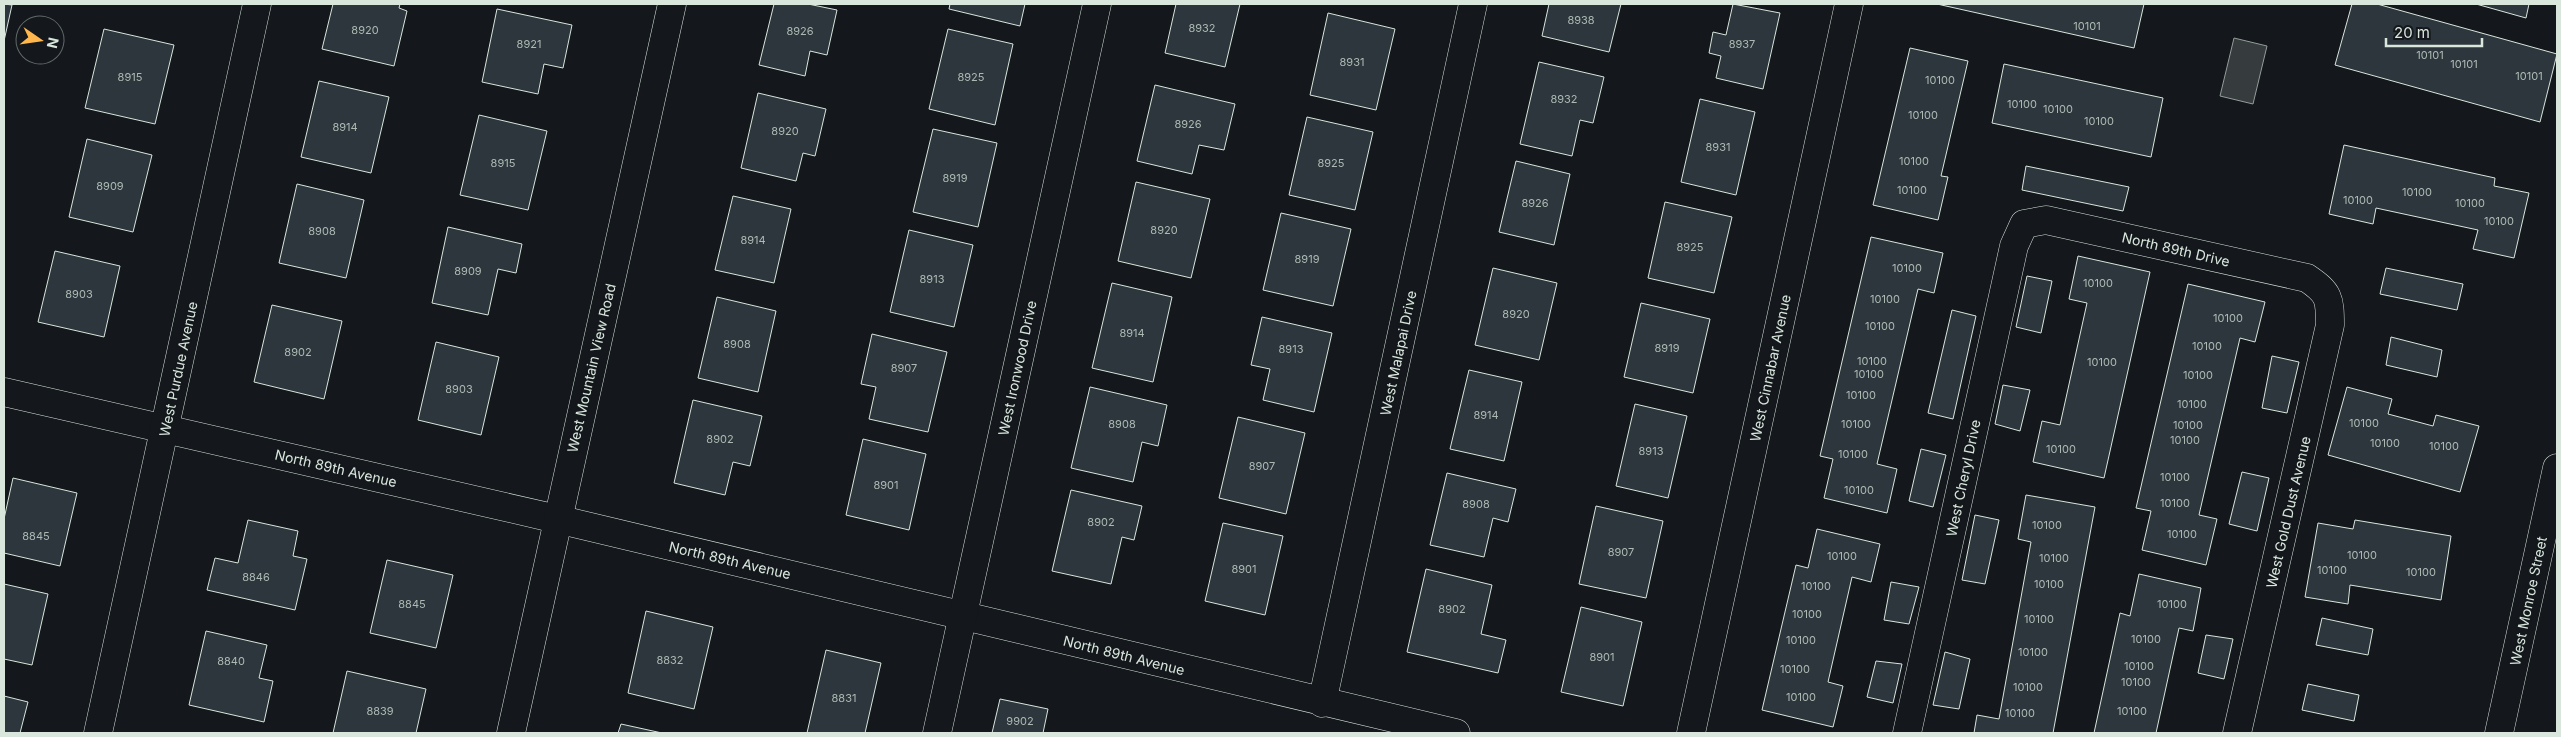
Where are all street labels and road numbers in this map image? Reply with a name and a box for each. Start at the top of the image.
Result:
street label: North 89th Drive [2120,228,2232,270]
street label: West Mountain View Road [563,282,619,454]
street label: West Malapai Drive [1376,289,1420,417]
street label: West Cinnabar Avenue [1746,293,1794,443]
street label: West Ironwood Drive [994,299,1040,437]
street label: West Purdue Avenue [155,300,201,438]
street label: West Cheryl Drive [1942,418,1984,538]
street label: West Gold Dust Avenue [2262,434,2314,590]
street label: North 89th Avenue [273,446,399,490]
street label: West Monroe Street [2506,535,2550,667]
street label: North 89th Avenue [667,538,793,582]
street label: North 89th Avenue [1061,632,1187,678]

